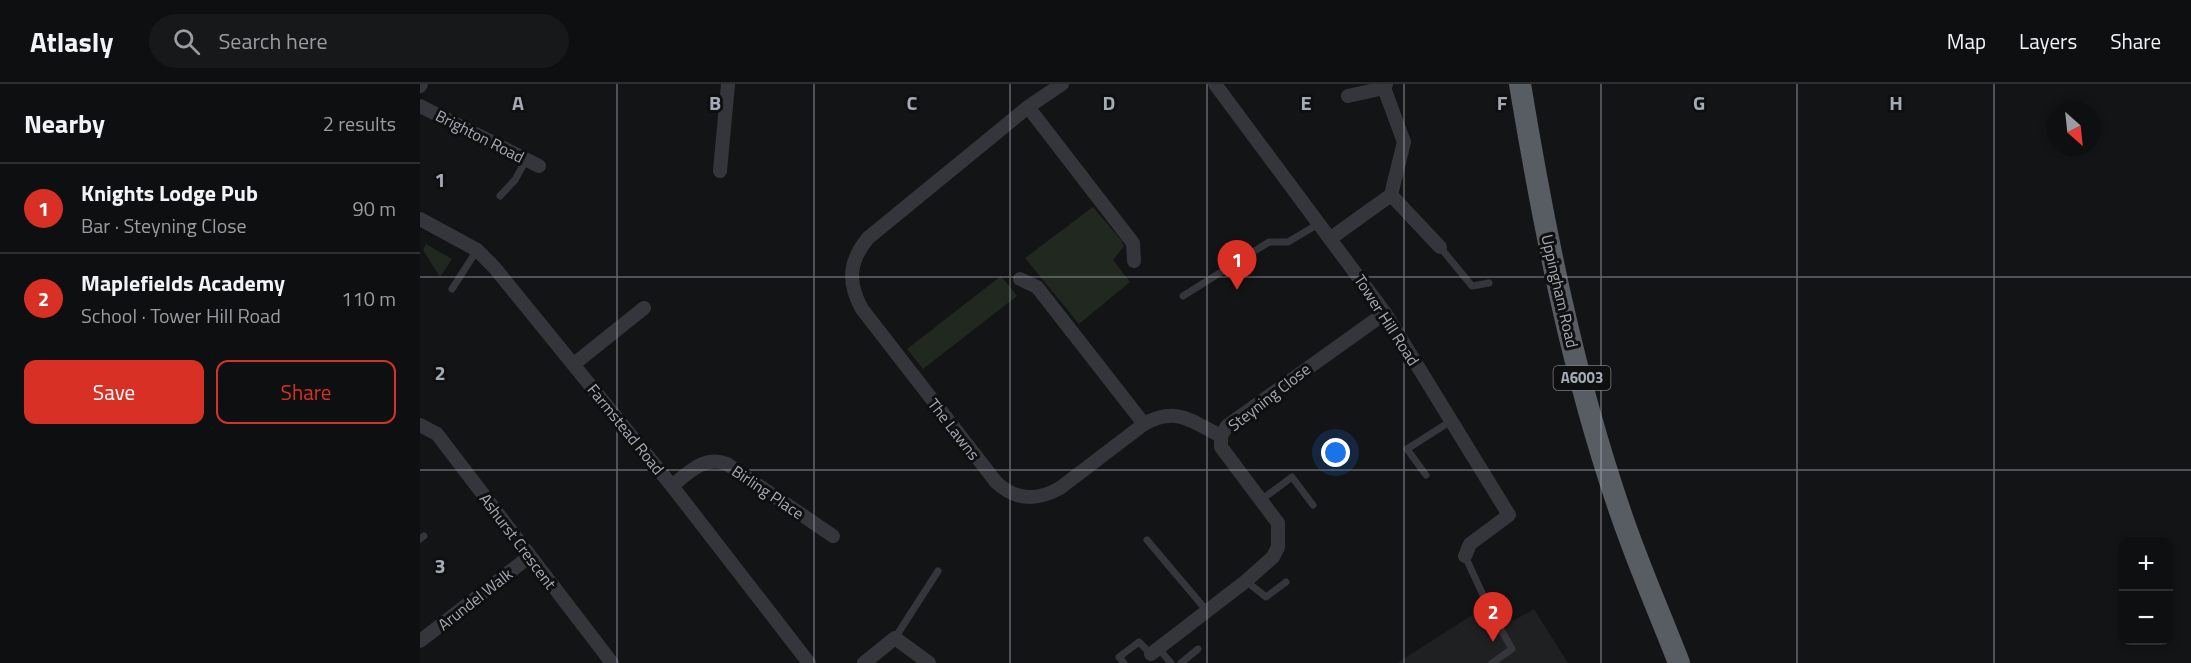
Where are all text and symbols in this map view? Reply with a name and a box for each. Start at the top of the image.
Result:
search box [149,14,569,68]
text: Atlasly [30,20,113,63]
text: Search here [218,24,328,58]
icon: search [170,25,203,58]
text: Map [1947,25,1986,57]
text: Layers [2019,25,2077,57]
text: Share [2110,25,2161,57]
text: A [512,87,524,118]
text: B [709,87,721,118]
text: C [907,87,918,118]
text: D [1103,87,1115,118]
text: E [1300,87,1312,118]
text: F [1497,87,1508,118]
text: G [1693,87,1705,118]
text: H [1889,87,1903,118]
north arrow [2047,102,2101,156]
street label: Brighton Road [432,103,528,169]
text: Nearby [24,104,105,143]
text: 2 results [323,108,396,139]
text: 1 [434,164,446,195]
text: Knights Lodge Pub [81,176,258,210]
text: 1 [38,193,49,224]
text: 90 m [352,193,396,224]
text: Bar · Steyning Close [81,210,247,241]
street label: Uppingham Road [1535,232,1585,350]
pin: 1 [1218,240,1256,290]
text: Maplefields Academy [81,266,285,300]
street label: Tower Hill Road [1348,270,1426,370]
text: 2 [38,283,49,314]
text: 110 m [341,283,396,314]
text: School · Tower Hill Road [81,300,281,331]
text: 2 [434,357,446,388]
street label: Steyning Close [1223,357,1315,437]
button: Save [24,360,204,424]
button: Share [216,360,396,424]
road number: A6003 [1554,366,1610,390]
street label: Farmstead Road [582,378,670,480]
street label: The Lawns [922,393,986,465]
your location [1321,438,1350,467]
street label: Birling Place [727,459,809,525]
street label: Ashurst Crescent [474,488,562,594]
map controls [2119,537,2173,645]
button: + [2119,537,2173,591]
text: 3 [434,550,446,581]
street label: Arundel Walk [432,562,518,636]
button: − [2119,591,2173,645]
pin: 2 [1474,592,1512,642]

